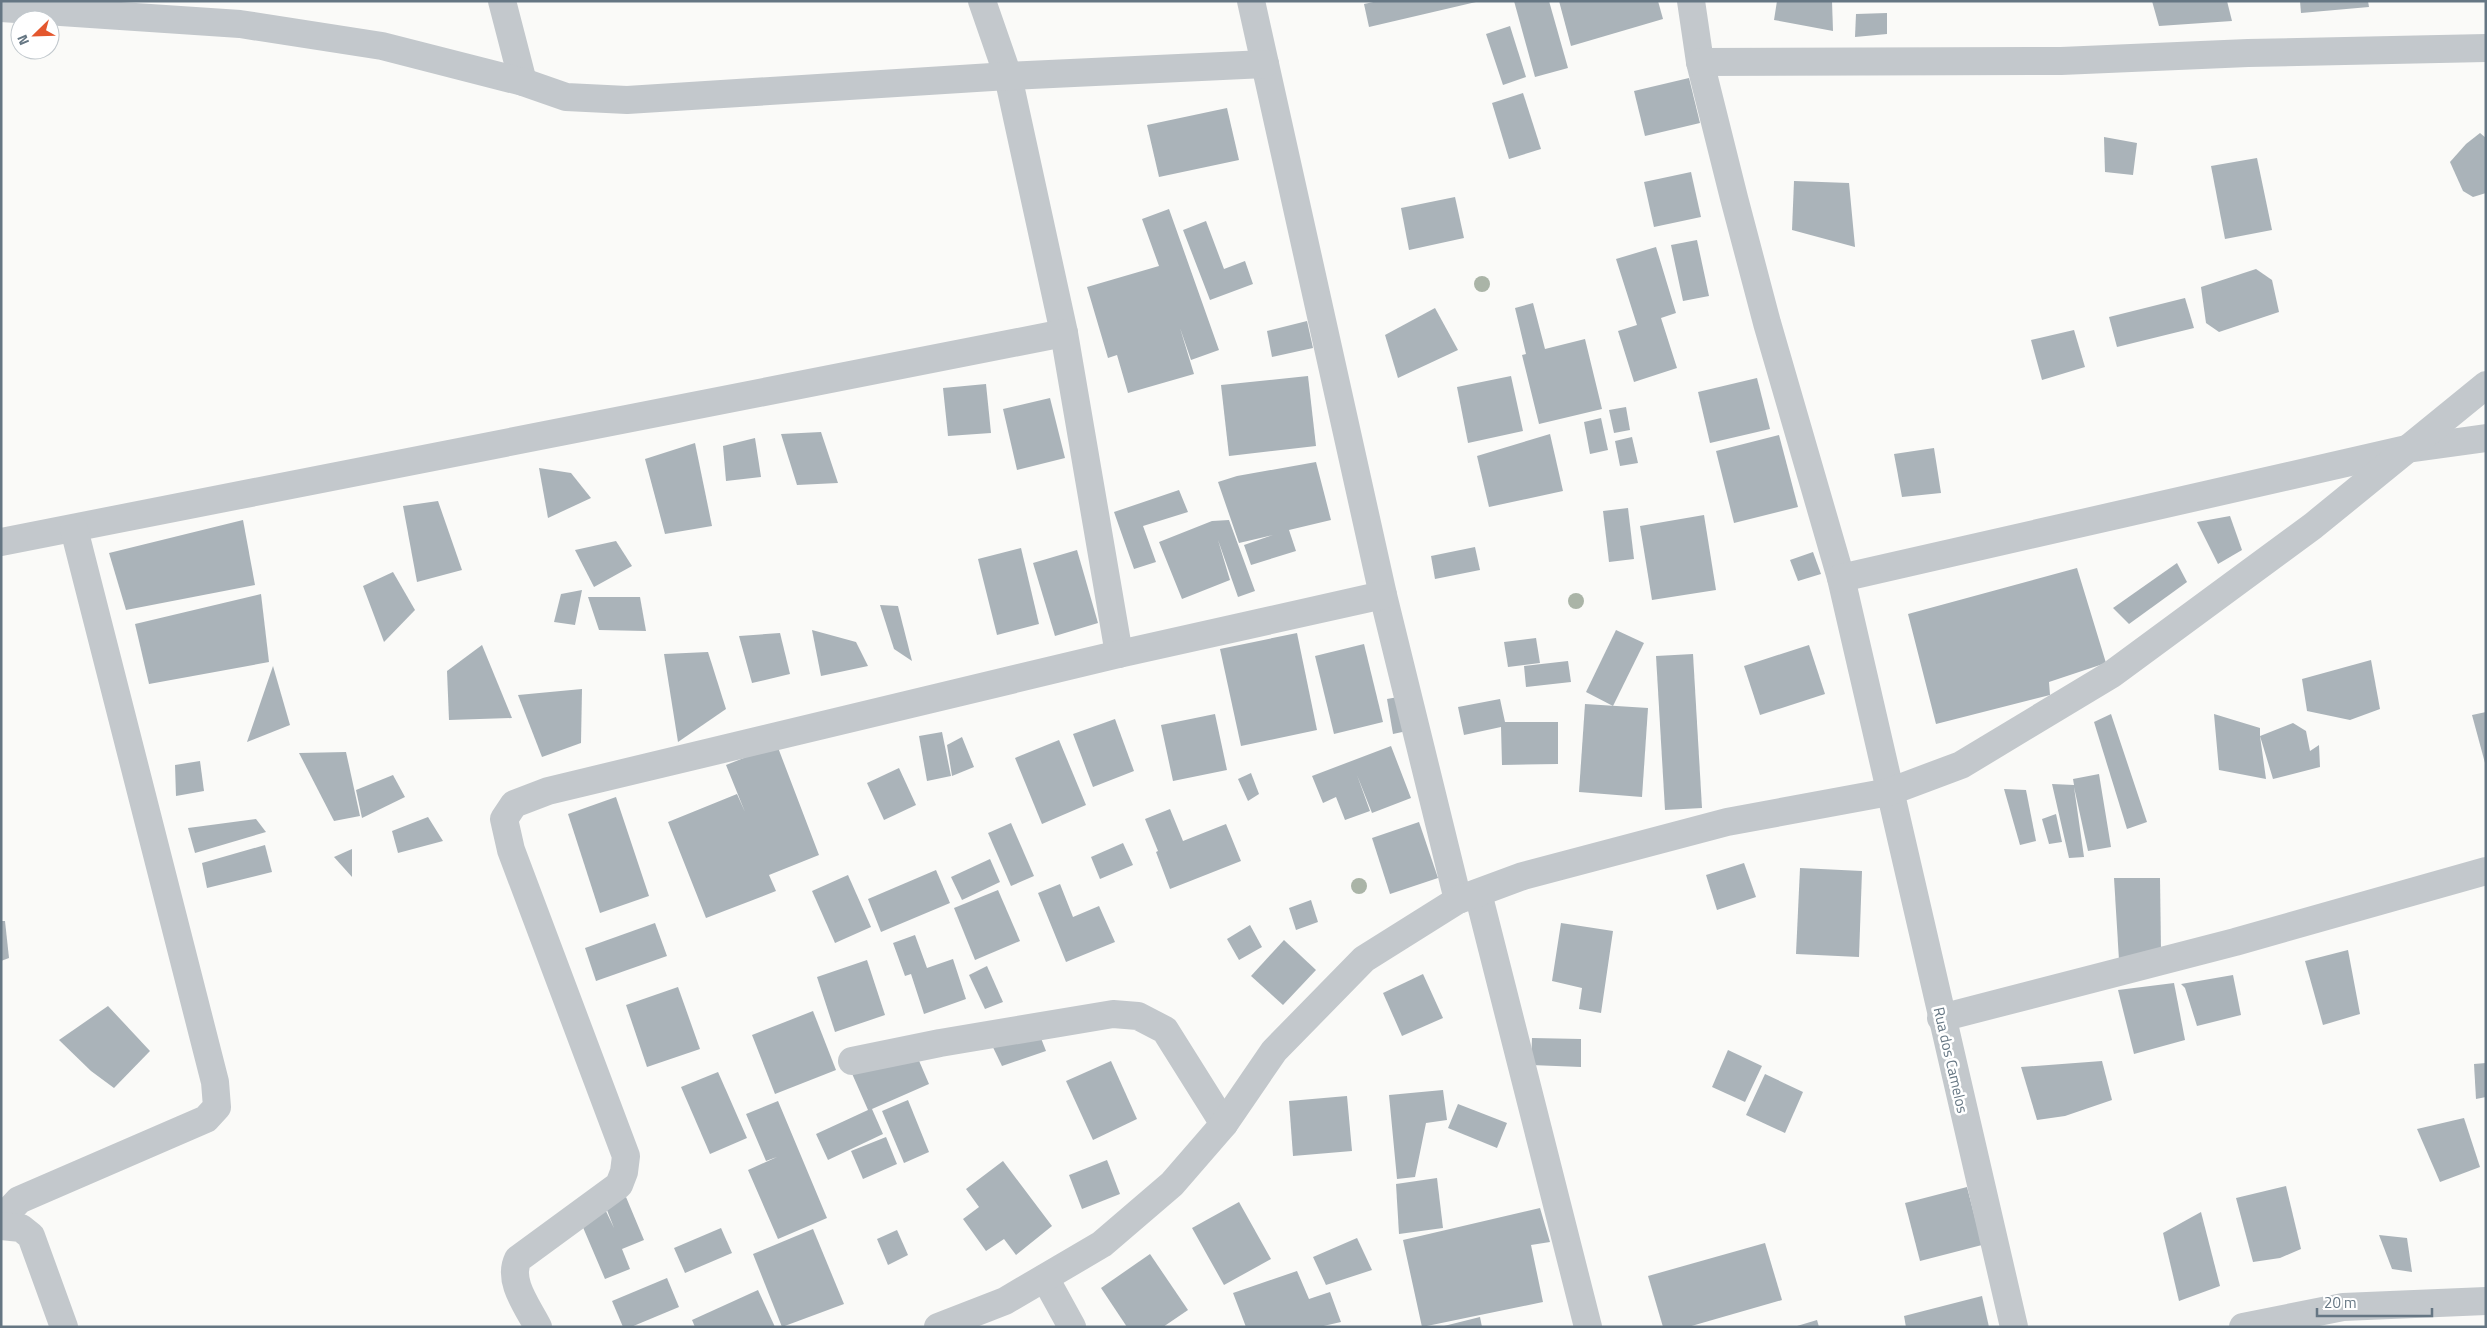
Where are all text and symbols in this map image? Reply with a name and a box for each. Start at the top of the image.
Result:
north arrow [10,10,60,60]
text: N [11,32,34,49]
street label: Rua dos Camelos [1928,1005,1974,1115]
scale bar [2317,1286,2432,1318]
text: 20 m [2324,1291,2357,1314]

